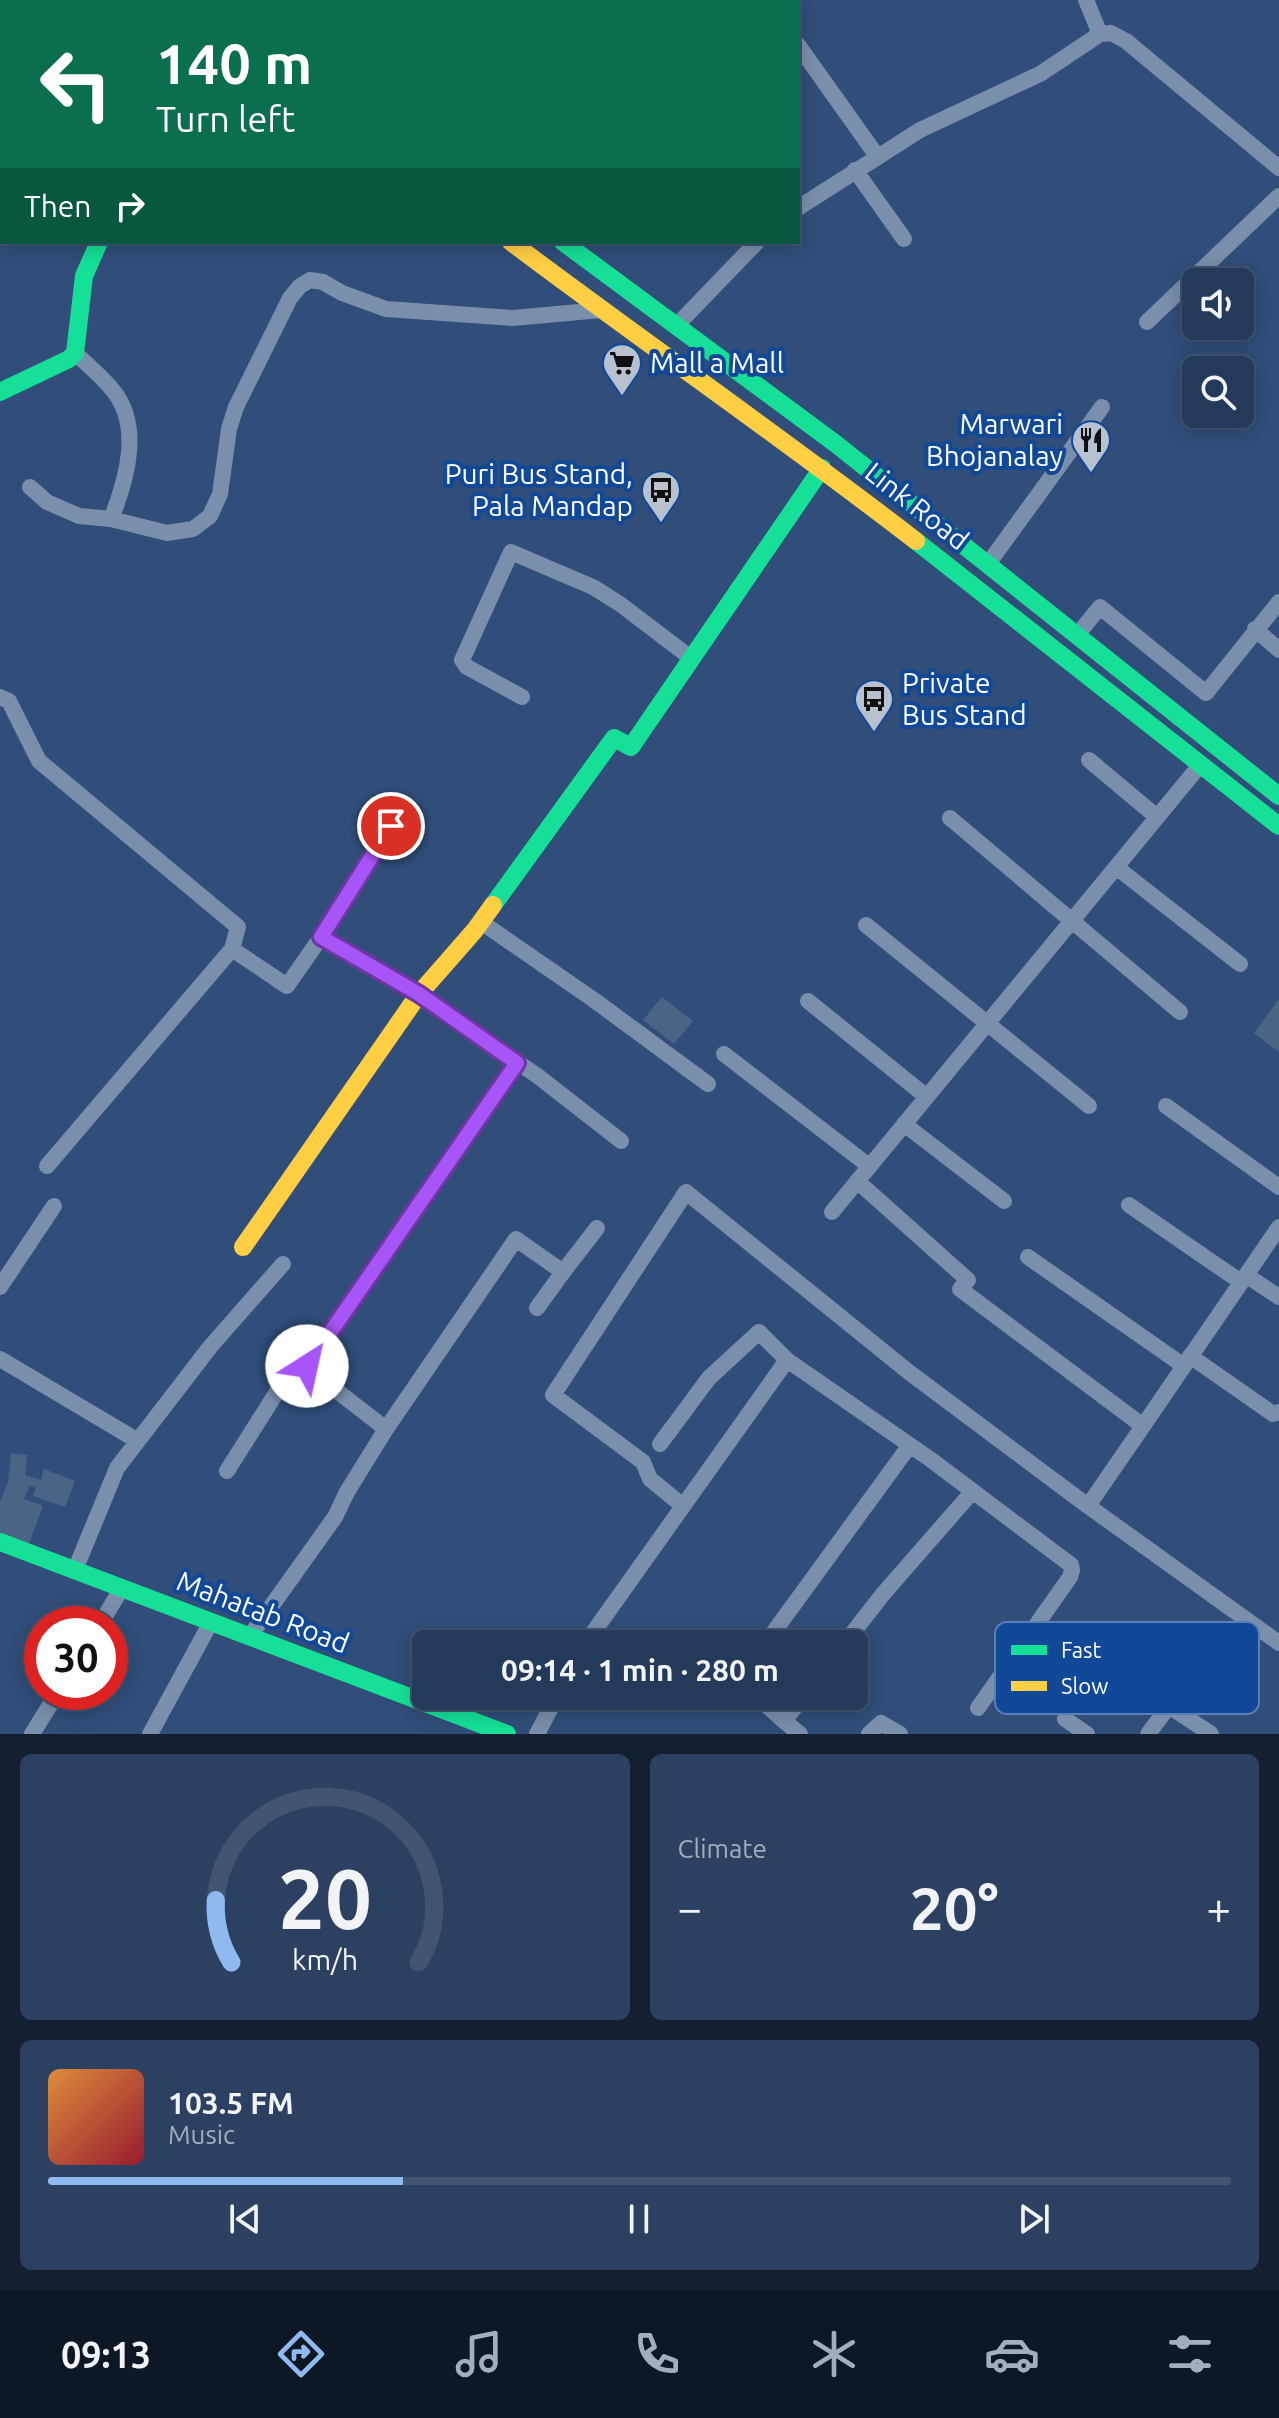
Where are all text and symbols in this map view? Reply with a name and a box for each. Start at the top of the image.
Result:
icon: left [24,32,128,136]
text: 140 m [156,32,312,95]
text: Turn left [156,98,295,139]
icon: right [108,184,152,228]
text: Then [24,189,92,223]
map controls [1182,268,1254,428]
button: sound [1182,268,1254,340]
supermarket icon: Mall a Mall [601,342,643,397]
place label: Mall a Mall [650,347,784,378]
button: search [1182,356,1254,428]
place label: Marwari Bhojanalay [926,408,1063,471]
restaurant icon: Marwari Bhojanalay [1070,419,1112,474]
street label: Link Road [860,456,975,555]
place label: Puri Bus Stand, Pala Mandap [445,458,633,521]
bus stop icon: Puri Bus Stand, Pala Mandap [640,469,682,524]
place label: Private Bus Stand [902,667,1027,730]
bus stop icon: Private Bus Stand [853,678,895,733]
pin [357,792,425,860]
icon: arrive [369,804,413,848]
position arrow [265,1324,349,1408]
street label: Mahatab Road [173,1564,354,1659]
speed limit sign: 30 [24,1606,128,1710]
legend [995,1622,1259,1714]
text: Fast [1061,1637,1102,1662]
text: 09:14 · 1 min · 280 m [501,1653,779,1687]
text: Slow [1061,1673,1108,1698]
text: Climate [678,1834,767,1863]
text: 20 [278,1851,372,1945]
text: 20° [910,1874,999,1941]
text: − [678,1883,702,1932]
text: + [1206,1883,1231,1932]
text: km/h [292,1943,358,1975]
text: 103.5 FM [168,2086,294,2120]
text: Music [168,2120,235,2149]
icon: previous [223,2197,267,2241]
icon: pause [617,2197,661,2241]
icon: next [1012,2197,1056,2241]
icon: directions [273,2326,329,2382]
icon: music [451,2326,507,2382]
icon: phone [629,2326,685,2382]
icon: climate [806,2326,862,2382]
icon: car [984,2326,1040,2382]
icon: filters [1162,2326,1218,2382]
text: 09:13 [61,2334,151,2375]

